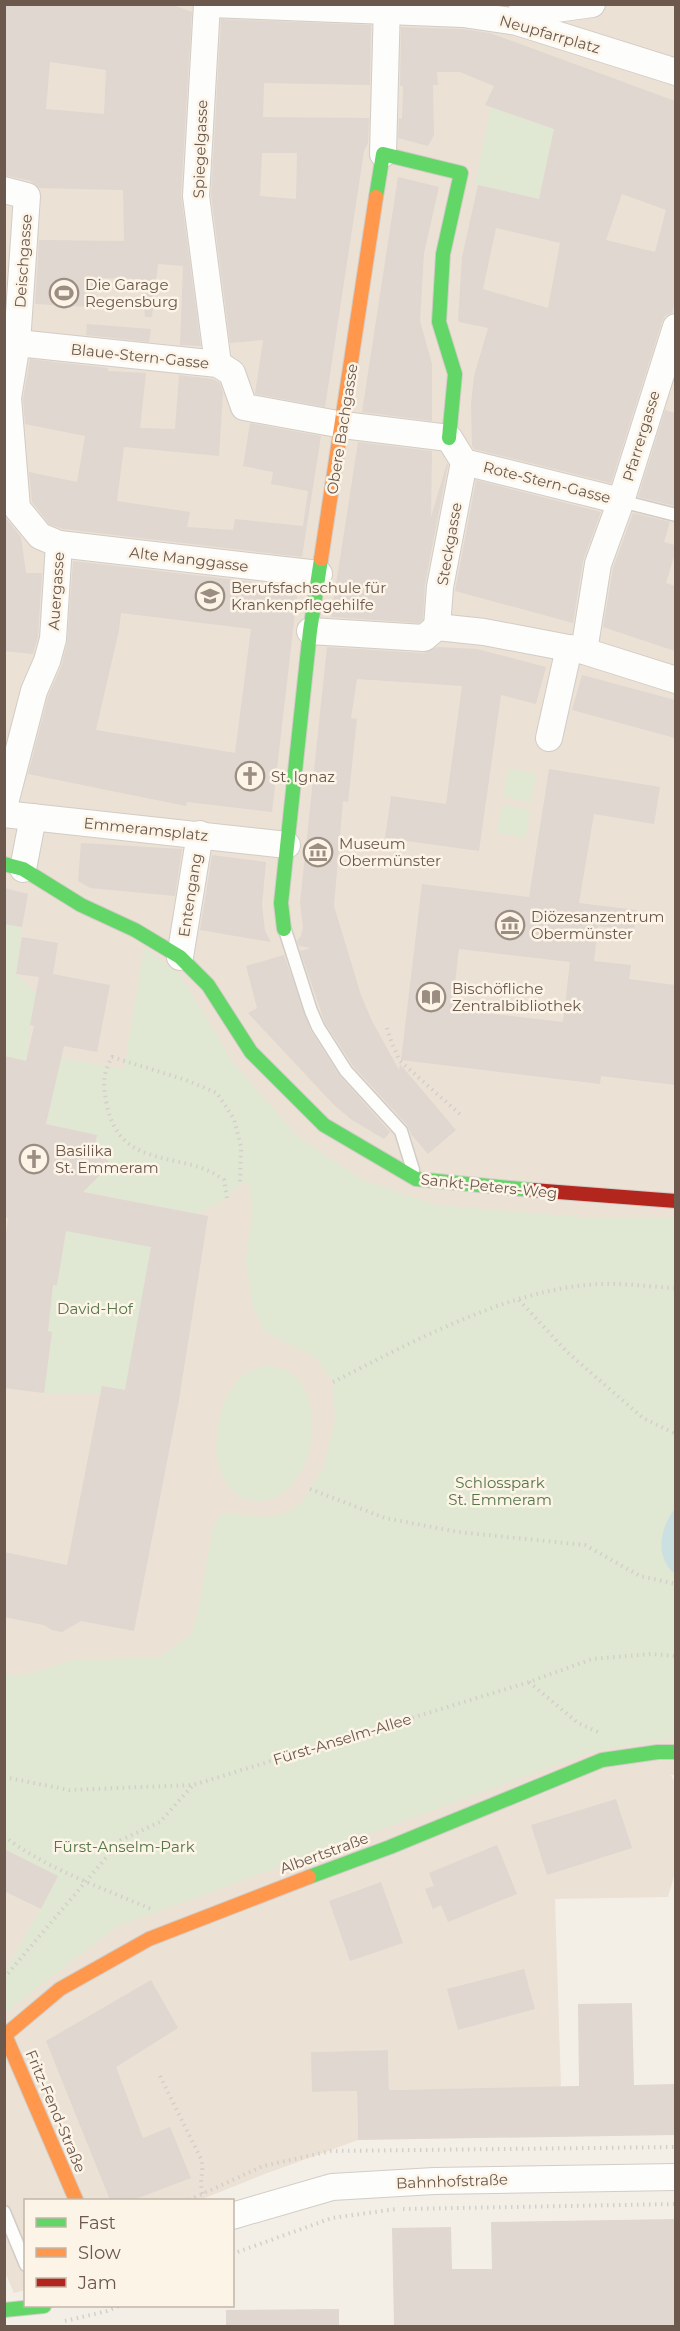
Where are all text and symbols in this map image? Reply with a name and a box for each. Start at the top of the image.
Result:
street label: Neupfarrplatz [497,11,603,58]
street label: Spiegelgasse [189,99,211,199]
street label: Deischgasse [10,213,36,309]
place label: Die Garage Regensburg [85,275,178,311]
sports icon: Die Garage Regensburg [48,277,80,309]
street label: Blaue-Stern-Gasse [70,339,210,373]
street label: Obere Bachgasse [322,362,362,496]
street label: Pfarrergasse [618,388,664,484]
street label: Rote-Stern-Gasse [481,457,613,507]
street label: Steckgasse [432,501,466,587]
street label: Alte Manggasse [128,542,250,576]
street label: Auergasse [44,551,68,631]
place label: Berufsfachschule für Krankenpflegehilfe [231,578,386,614]
school or university icon: Berufsfachschule für Krankenpflegehilfe [194,580,226,612]
church icon: St. Ignaz [234,760,266,792]
place label: St. Ignaz [271,767,335,786]
street label: Emmeramsplatz [83,813,210,845]
place label: Museum Obermünster [339,834,441,870]
museum icon: Museum Obermünster [302,836,334,868]
street label: Entengang [174,852,206,938]
place label: Diözesanzentrum Obermünster [531,907,664,943]
museum icon: Diözesanzentrum Obermünster [494,909,526,941]
place label: Bischöfliche Zentralbibliothek [452,979,581,1015]
library icon: Bischöfliche Zentralbibliothek [415,981,447,1013]
place label: Basilika St. Emmeram [55,1141,159,1177]
church icon: Basilika St. Emmeram [18,1143,50,1175]
street label: Sankt-Peters-Weg [420,1169,558,1203]
park label: David-Hof [57,1299,134,1318]
park label: Schlosspark St. Emmeram [448,1473,552,1509]
street label: Fürst-Anselm-Allee [270,1709,414,1769]
street label: Albertstraße [277,1828,371,1878]
park label: Fürst-Anselm-Park [53,1837,195,1856]
street label: Fritz-Fend-Straße [22,2047,90,2175]
street label: Bahnhofstraße [396,2170,508,2192]
legend [24,2199,234,2307]
text: Fast [78,2212,116,2234]
text: Slow [78,2242,121,2264]
text: Jam [77,2272,117,2294]

